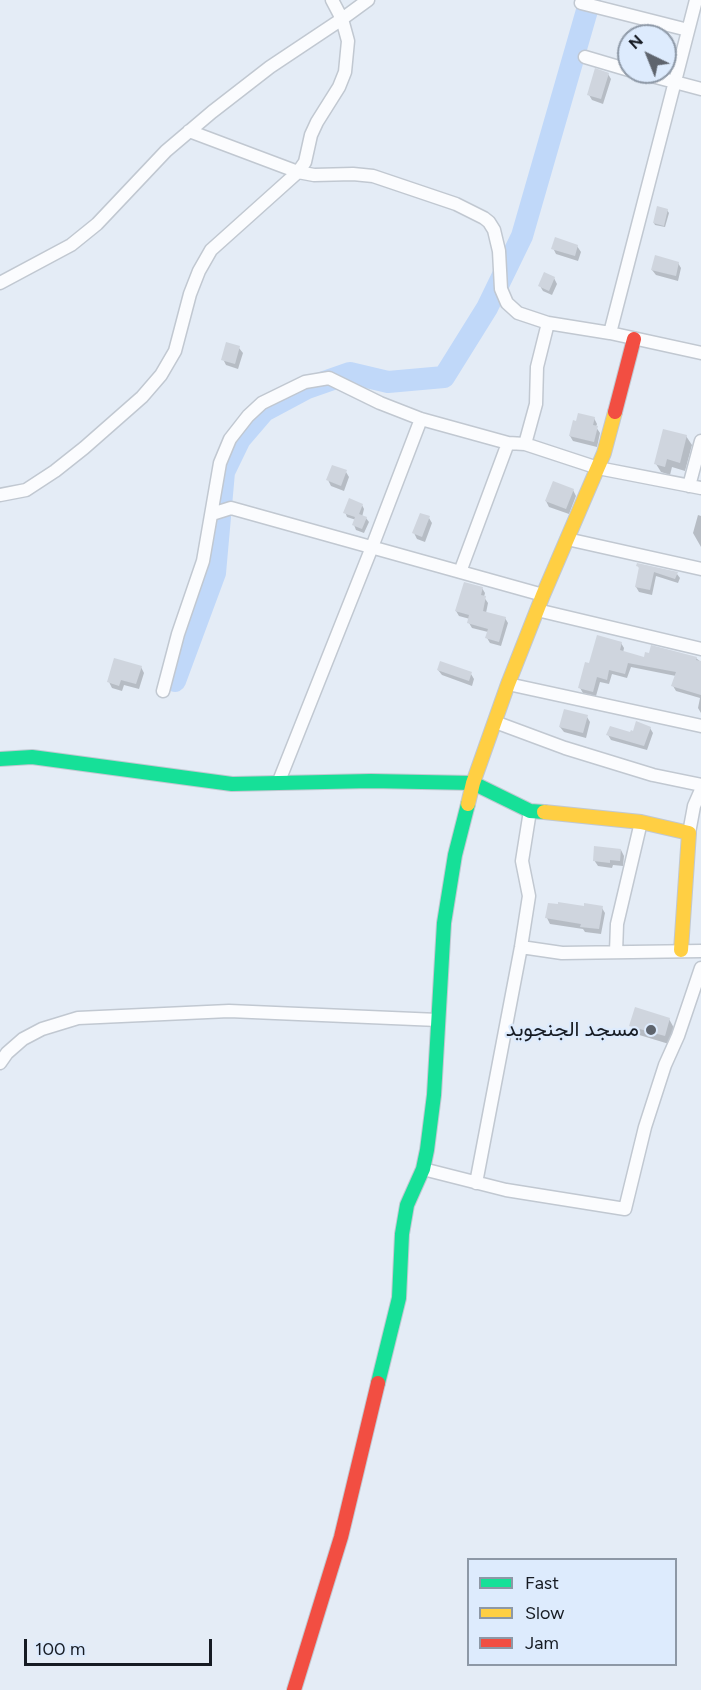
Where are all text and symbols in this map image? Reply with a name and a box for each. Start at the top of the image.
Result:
north arrow [617,24,677,84]
text: N [625,31,647,53]
place label: مسجد الجنجويد [506,1017,639,1043]
marker: مسجد الجنجويد [644,1023,658,1037]
legend [467,1558,677,1666]
text: Fast [525,1572,559,1594]
text: Slow [525,1602,564,1624]
scale bar [27,1627,214,1665]
text: Jam [525,1632,559,1654]
text: 100 m [35,1638,85,1660]

